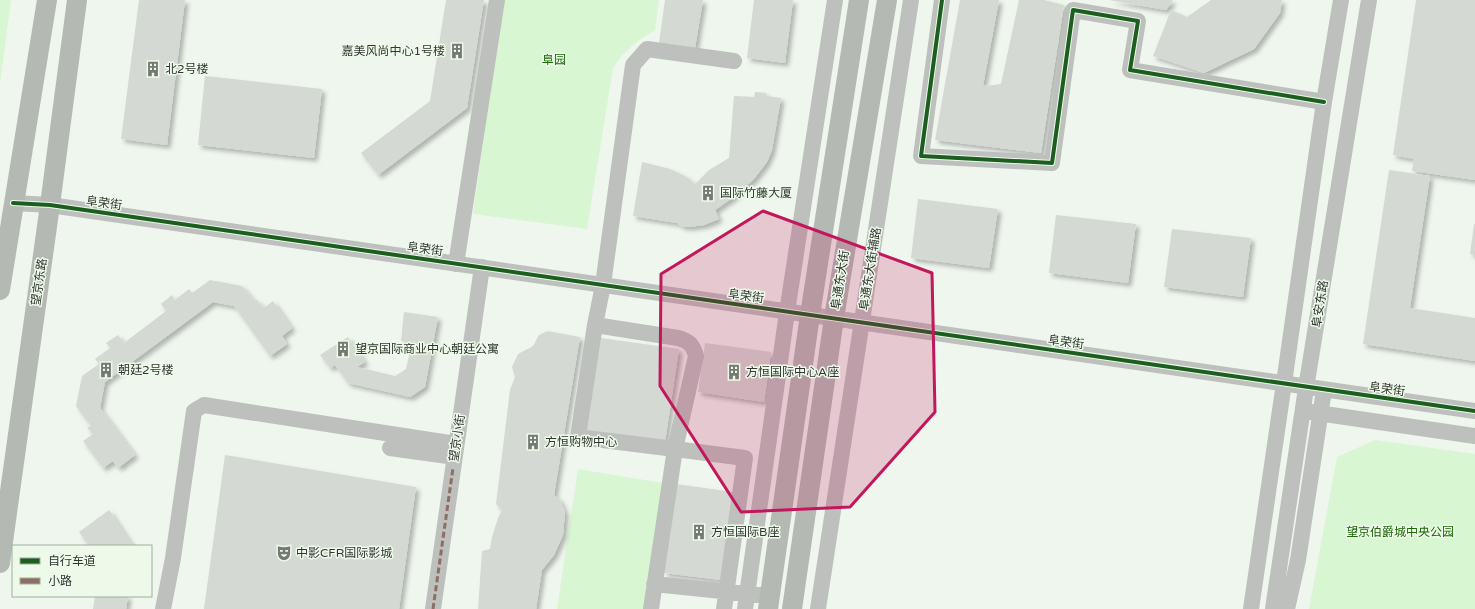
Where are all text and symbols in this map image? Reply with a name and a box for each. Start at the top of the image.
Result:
building icon: 嘉美风尚中心1号楼 [448,42,466,60]
place label: 嘉美风尚中心1号楼 [341,44,445,58]
park label: 阜园 [542,53,566,67]
building icon: 北2号楼 [144,60,162,78]
place label: 北2号楼 [165,62,209,76]
building icon: 国际竹藤大厦 [699,184,717,202]
place label: 国际竹藤大厦 [720,186,792,200]
street label: 阜荣街 [85,194,123,212]
street label: 阜通东大街辅路 [857,226,883,312]
street label: 阜荣街 [406,240,444,258]
street label: 阜通东大街 [828,249,852,311]
street label: 望京东路 [29,257,49,307]
street label: 阜安东路 [1309,279,1331,329]
street label: 阜荣街 [727,287,765,305]
street label: 阜荣街 [1047,333,1085,351]
building icon: 望京国际商业中心朝廷公寓 [334,340,352,358]
place label: 望京国际商业中心朝廷公寓 [355,342,499,356]
building icon: 朝廷2号楼 [97,361,115,379]
place label: 朝廷2号楼 [118,363,174,377]
building icon: 方恒国际中心A座 [725,363,743,381]
place label: 方恒国际中心A座 [746,365,839,379]
street label: 阜荣街 [1368,380,1406,398]
street label: 望京小街 [447,413,467,463]
building icon: 方恒购物中心 [524,433,542,451]
place label: 方恒购物中心 [545,435,617,449]
building icon: 方恒国际B座 [690,523,708,541]
place label: 方恒国际B座 [711,525,779,539]
park label: 望京伯爵城中央公园 [1346,525,1454,539]
theatre icon: 中影CFR国际影城 [275,544,293,562]
legend [12,545,152,597]
place label: 中影CFR国际影城 [296,546,392,560]
text: 自行车道 [48,554,96,568]
text: 小路 [48,574,72,588]

